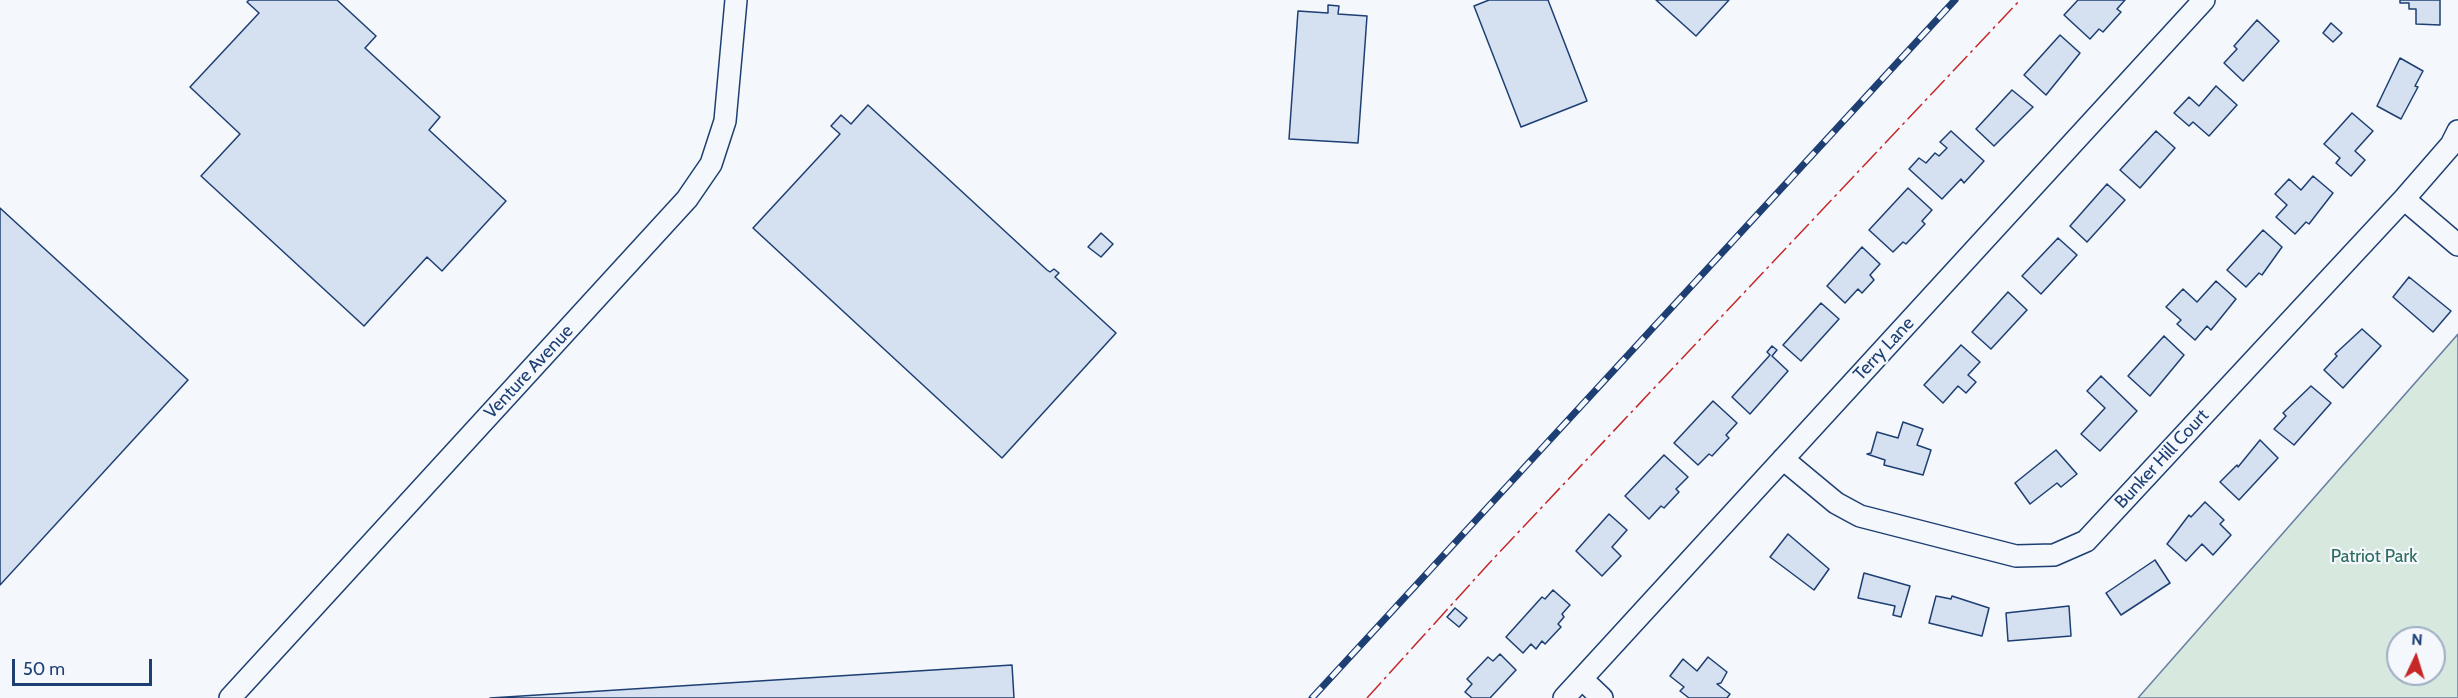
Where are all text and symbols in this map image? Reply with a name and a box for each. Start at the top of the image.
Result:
street label: Terry Lane [1849,313,1919,385]
street label: Venture Avenue [480,321,578,423]
street label: Bunker Hill Court [2111,405,2213,513]
park label: Patriot Park [2331,546,2417,568]
north arrow [2386,626,2446,686]
text: N [2411,630,2423,649]
scale bar [15,647,154,685]
text: 50 m [23,658,65,680]

